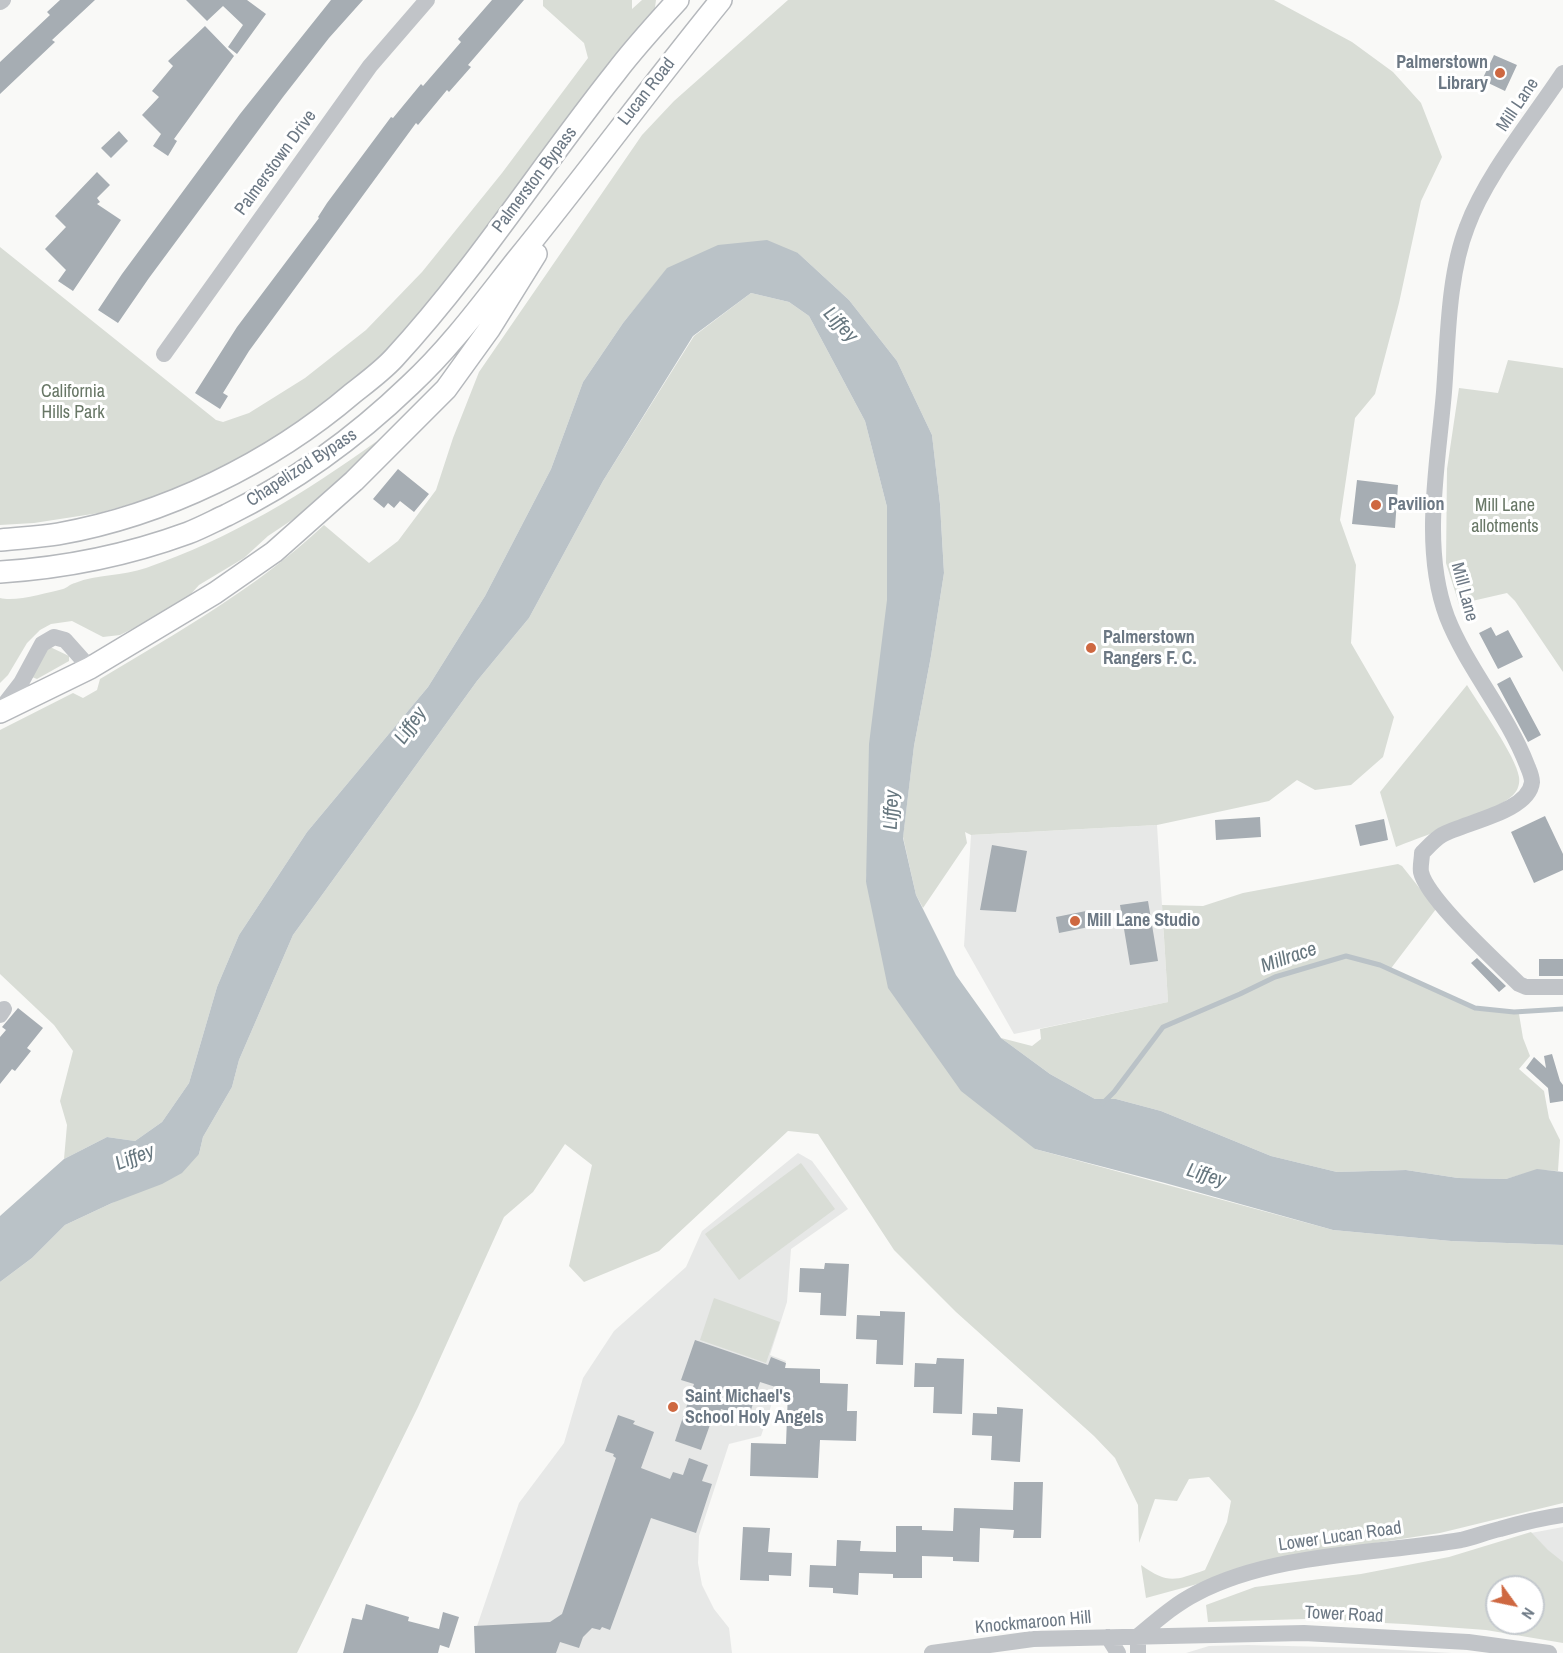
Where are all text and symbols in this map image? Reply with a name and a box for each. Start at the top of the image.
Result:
place label: Palmerstown Library [1396,52,1488,94]
street label: Lucan Road [614,54,680,130]
marker: Palmerstown Library [1493,66,1507,80]
street label: Mill Lane [1492,74,1544,136]
street label: Palmerstown Drive [231,106,321,220]
street label: Palmerston Bypass [488,123,582,237]
water label: Liffey [818,302,862,348]
park label: California Hills Park [41,381,105,424]
street label: Chapelizod Bypass [243,424,361,512]
place label: Pavilion [1388,494,1445,516]
park label: Mill Lane allotments [1471,495,1539,538]
marker: Pavilion [1369,498,1383,512]
street label: Mill Lane [1446,560,1482,624]
place label: Palmerstown Rangers F. C. [1103,627,1197,670]
marker: Palmerstown Rangers F. C. [1084,641,1098,655]
water label: Liffey [390,703,432,749]
water label: Liffey [879,790,905,830]
place label: Mill Lane Studio [1087,910,1200,932]
marker: Mill Lane Studio [1068,914,1082,928]
water label: Millrace [1258,937,1320,979]
water label: Liffey [112,1140,158,1176]
water label: Liffey [1183,1159,1229,1193]
place label: Saint Michael's School Holy Angels [685,1386,824,1428]
marker: Saint Michael's School Holy Angels [666,1400,680,1414]
street label: Lower Lucan Road [1277,1518,1403,1556]
north arrow [1485,1575,1545,1635]
street label: Tower Road [1304,1602,1384,1628]
text: N [1517,1604,1540,1624]
street label: Knockmaroon Hill [974,1607,1092,1639]

